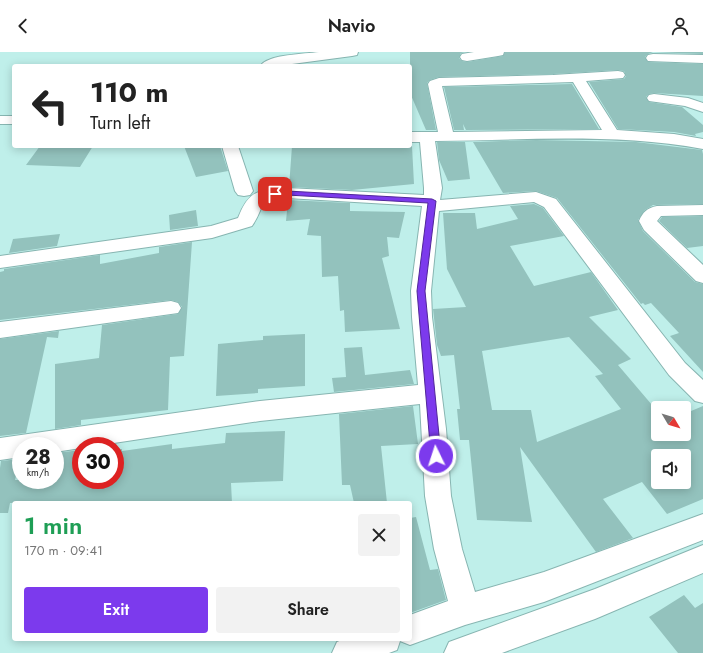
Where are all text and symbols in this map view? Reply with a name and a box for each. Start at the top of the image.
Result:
text: Navio [328,13,375,39]
icon: back [12,15,34,37]
icon: person [669,15,691,37]
text: 110 m [90,72,168,113]
icon: left [24,80,76,132]
text: Turn left [90,110,150,136]
pin [258,177,292,211]
icon: arrive [264,183,286,205]
north arrow [651,401,691,441]
map controls [651,401,691,489]
position arrow [415,435,457,477]
speed limit sign: 30 [72,437,124,489]
text: 28 [25,443,51,472]
button: sound [651,449,691,489]
text: km/h [27,465,49,480]
text: 1 min [24,508,82,543]
button: close [358,514,400,556]
text: 170 m · 09:41 [24,541,103,560]
button: Exit [24,587,208,633]
button: Share [216,587,400,633]

